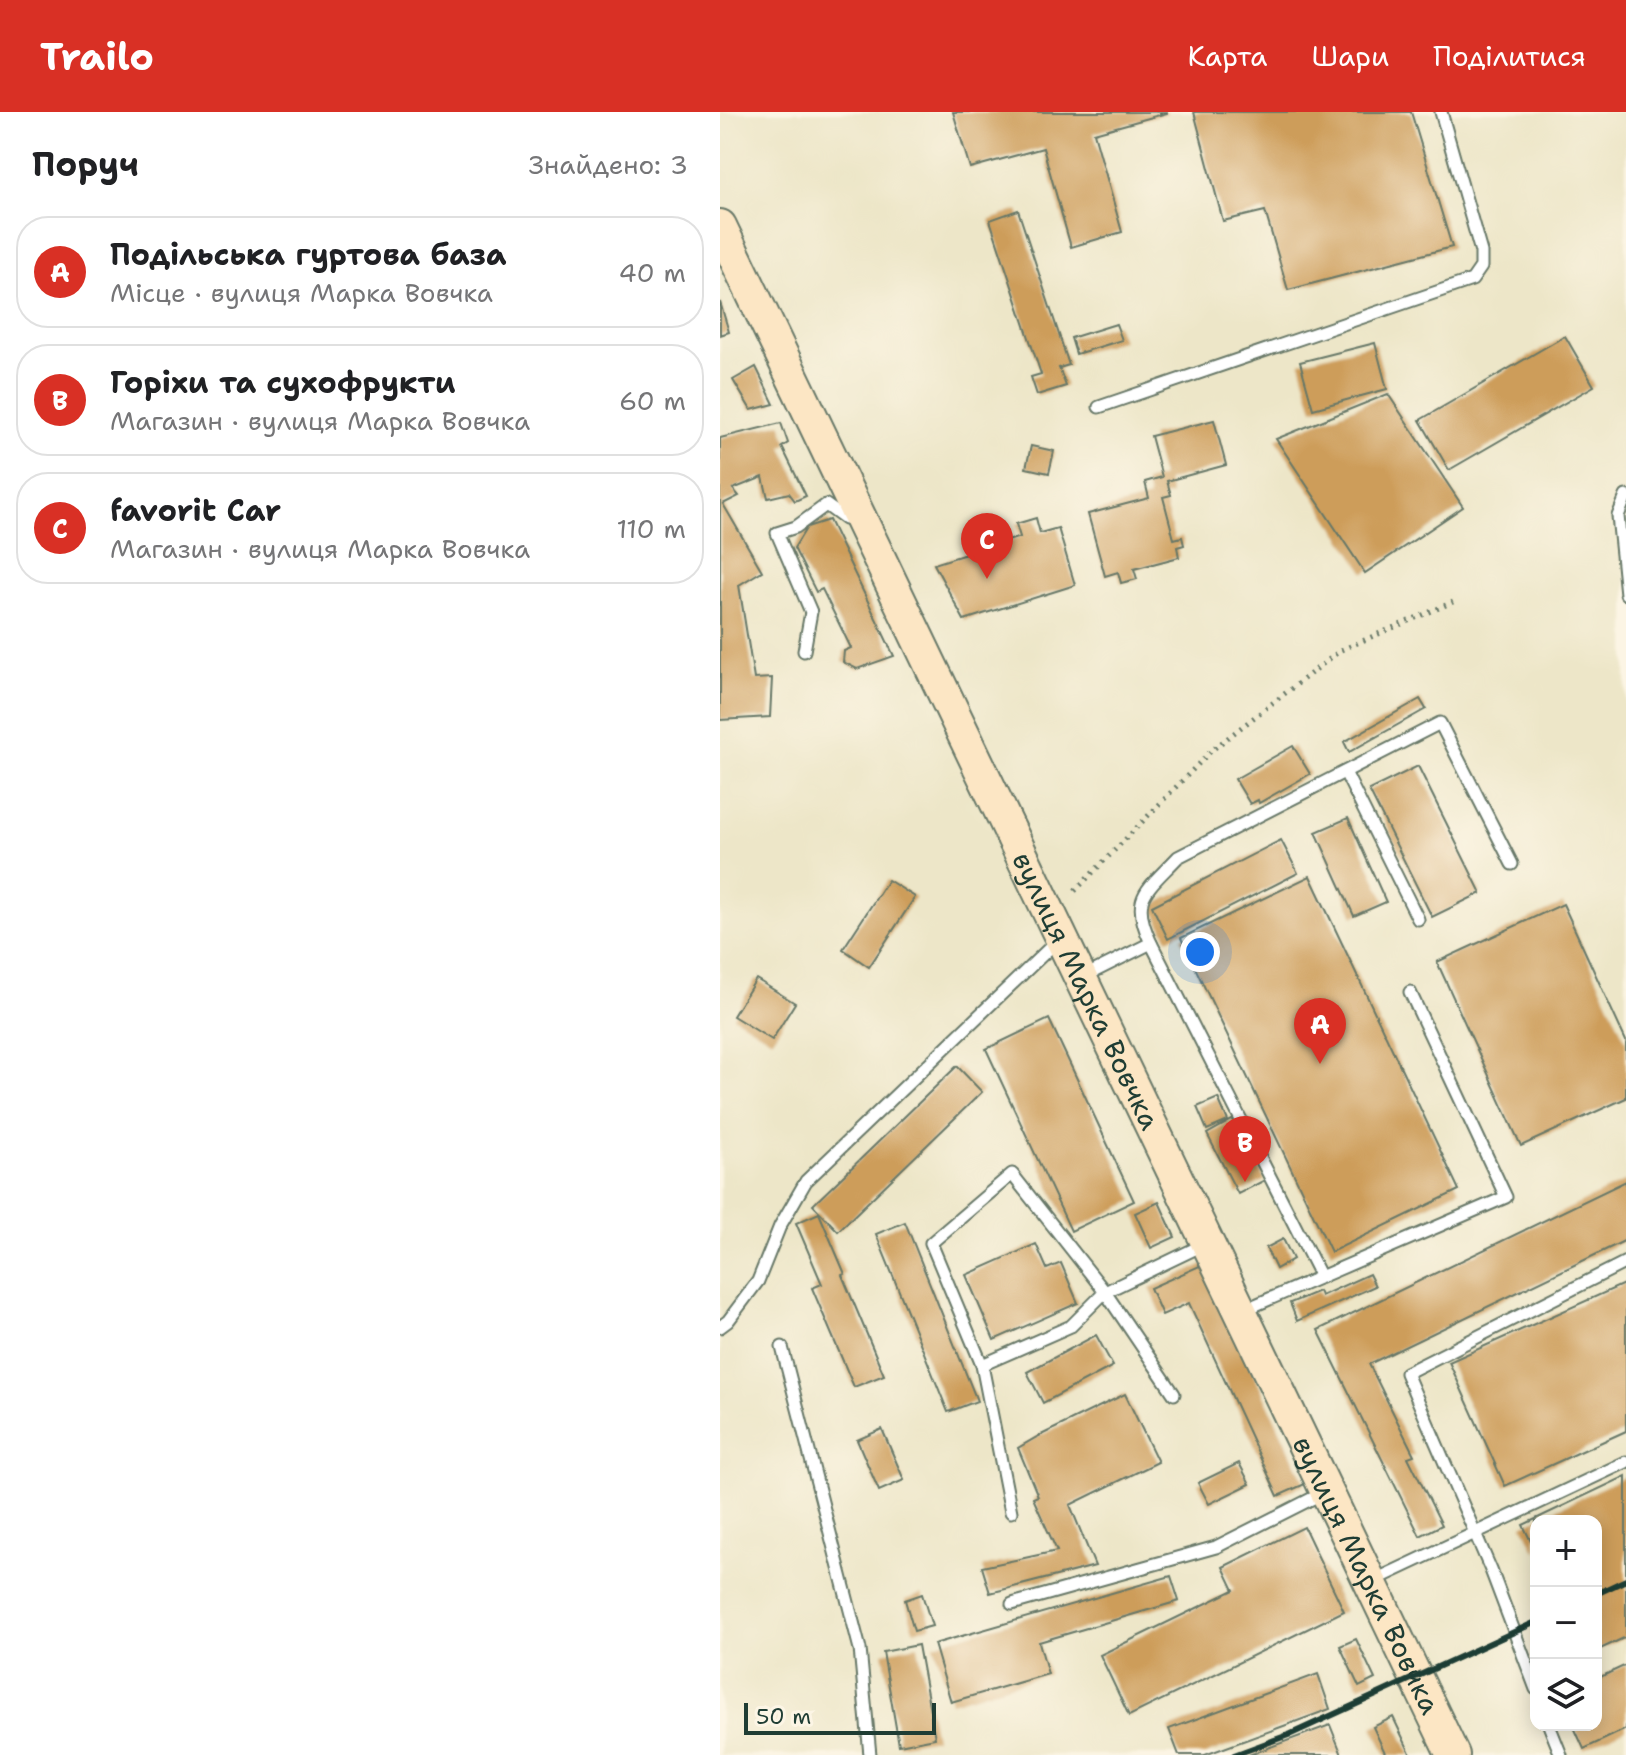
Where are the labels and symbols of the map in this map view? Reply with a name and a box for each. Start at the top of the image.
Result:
pin: C [961,513,1013,579]
street label: вулиця Марка Вовчка [1004,845,1169,1136]
your location [1180,932,1220,972]
pin: A [1294,998,1346,1064]
pin: B [1219,1116,1271,1182]
street label: вулиця Марка Вовчка [1284,1430,1450,1720]
scale bar [744,1699,936,1735]

